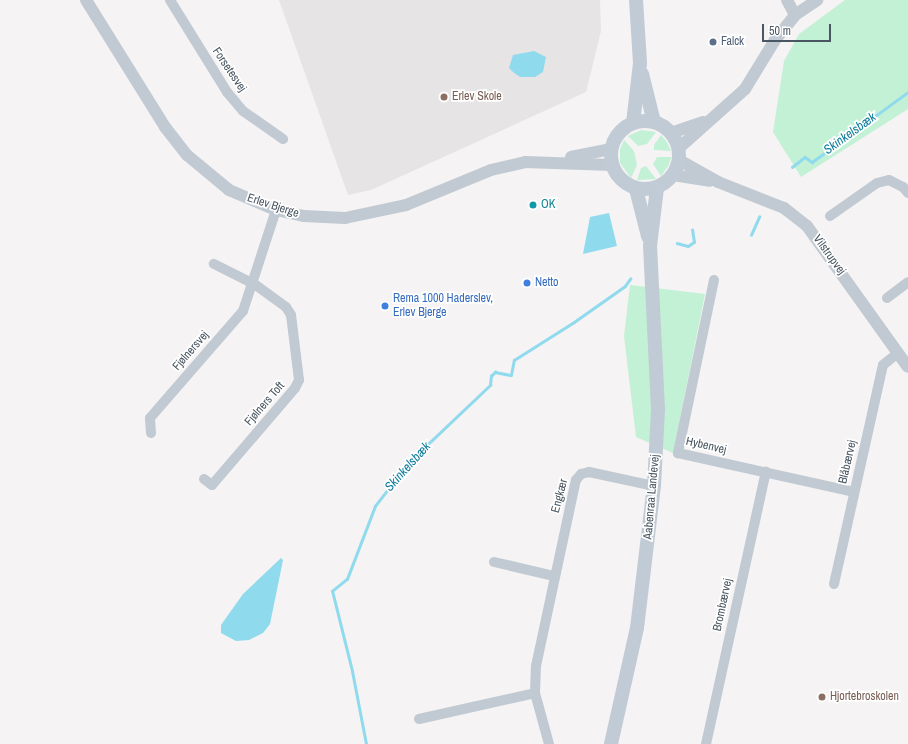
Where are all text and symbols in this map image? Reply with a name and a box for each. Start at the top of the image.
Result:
scale bar [764,16,833,42]
text: 50 m [769,23,791,39]
place label: Falck [721,35,744,49]
marker: Falck [708,37,718,47]
street label: Forsetesvej [209,45,249,95]
place label: Erlev Skole [452,90,502,104]
marker: Erlev Skole [439,92,449,102]
water label: Skinkelsbæk [821,110,879,158]
street label: Erlev Bjerge [245,191,301,221]
place label: OK [541,198,555,212]
marker: OK [528,200,538,210]
street label: Vilstrupvej [810,232,848,278]
place label: Netto [535,276,559,290]
marker: Netto [522,278,532,288]
place label: Rema 1000 Haderslev, Erlev Bjerge [393,292,493,320]
marker: Rema 1000 Haderslev, Erlev Bjerge [380,301,390,311]
street label: Fjølnersvej [170,328,212,374]
street label: Fjølners Toft [242,379,288,429]
street label: Hybenvej [684,434,728,458]
water label: Skinkelsbæk [382,439,434,495]
street label: Blåbærvej [836,439,860,485]
street label: Aabenraa Landevej [641,454,663,540]
street label: Engkær [549,477,571,515]
street label: Brombærvej [710,577,736,633]
place label: Hjortebroskolen [830,690,899,704]
marker: Hjortebroskolen [817,692,827,702]

